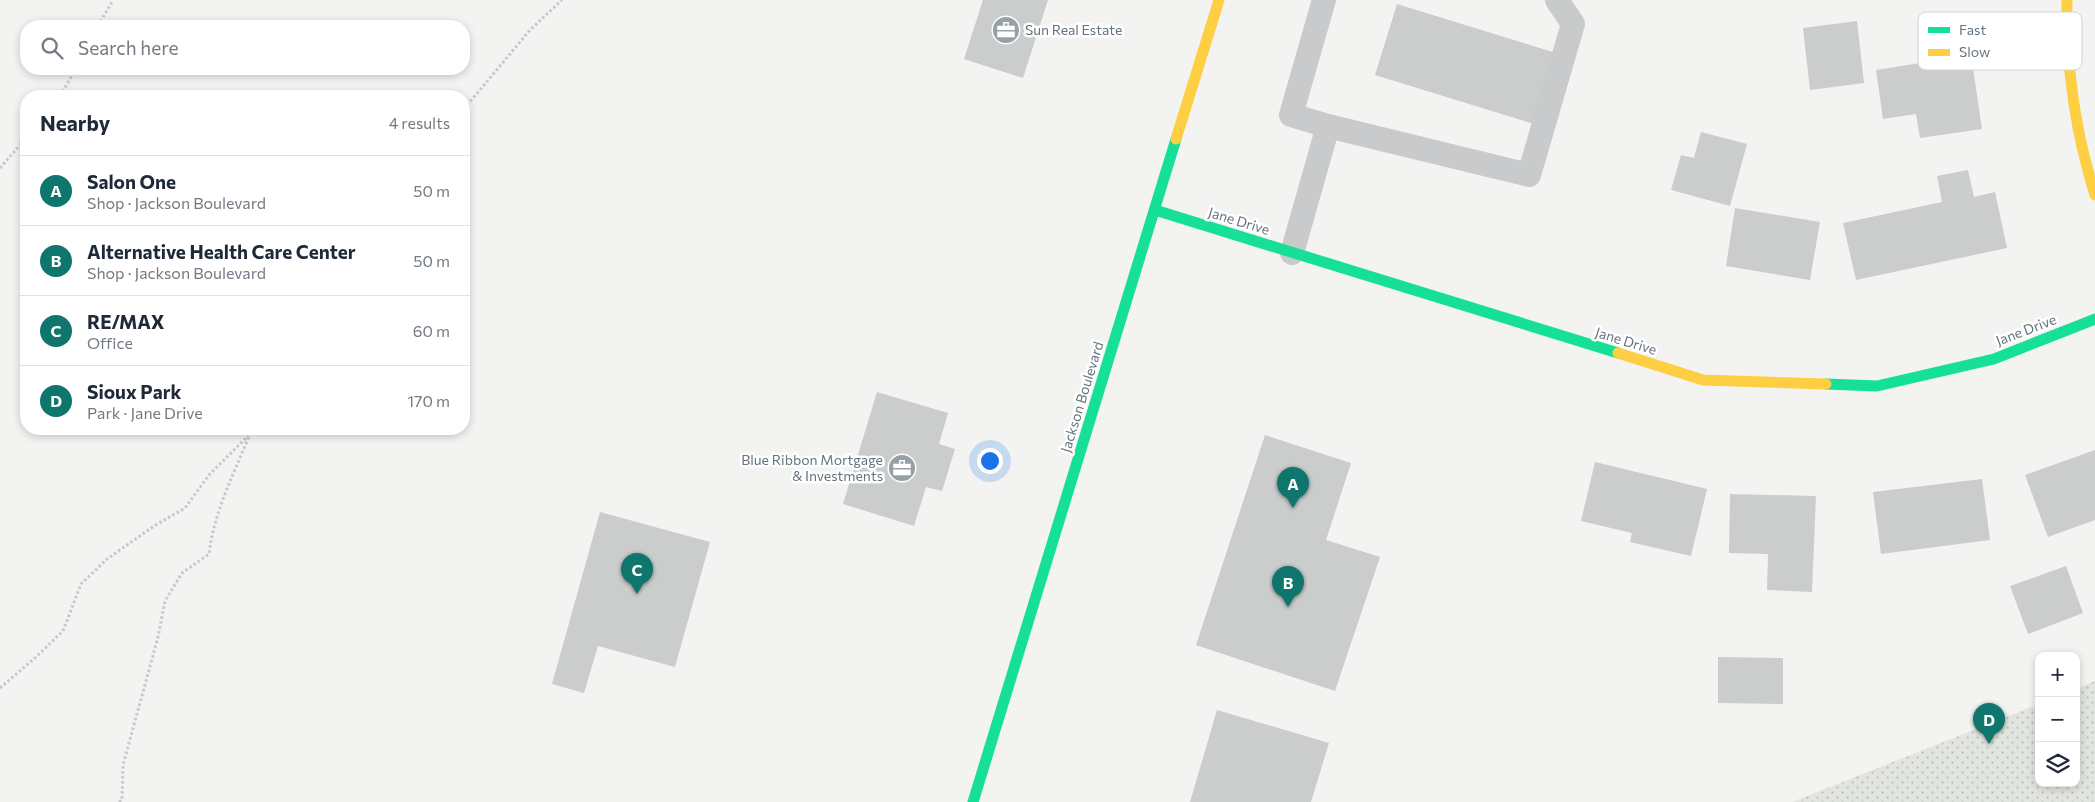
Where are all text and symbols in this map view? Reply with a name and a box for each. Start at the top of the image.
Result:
legend [1918,12,2082,70]
office icon: Sun Real Estate [991,15,1021,45]
search box [20,20,470,75]
place label: Sun Real Estate [1025,21,1122,38]
text: Fast [1959,21,1986,38]
icon: search [38,34,66,62]
text: Search here [78,36,178,59]
text: Slow [1959,43,1990,60]
text: Nearby [40,110,110,135]
text: 4 results [389,113,450,132]
text: Salon One [87,170,176,193]
text: A [50,181,62,200]
text: 50 m [413,181,450,200]
text: Shop · Jackson Boulevard [87,193,266,212]
street label: Jane Drive [1206,203,1272,238]
text: Alternative Health Care Center [87,240,356,263]
text: B [51,251,61,270]
text: 50 m [413,251,450,270]
text: Shop · Jackson Boulevard [87,263,266,282]
text: RE/MAX [87,310,164,333]
street label: Jane Drive [1993,310,2058,349]
text: C [51,321,61,340]
text: 60 m [413,321,450,340]
street label: Jane Drive [1593,323,1659,358]
text: Office [87,333,133,352]
street label: Jackson Boulevard [1057,339,1106,454]
text: Sioux Park [87,380,181,403]
text: D [50,391,62,410]
text: 170 m [407,391,450,410]
text: Park · Jane Drive [87,403,203,422]
your location [977,448,1003,474]
place label: Blue Ribbon Mortgage & Investments [741,451,883,484]
office icon: Blue Ribbon Mortgage & Investments [887,453,917,483]
pin: A [1277,467,1309,508]
pin: C [621,553,653,594]
pin: B [1272,566,1304,607]
map controls [2035,652,2080,787]
button: + [2035,652,2080,697]
button: − [2035,697,2080,742]
pin: D [1973,703,2005,744]
button: layers [2035,742,2080,787]

